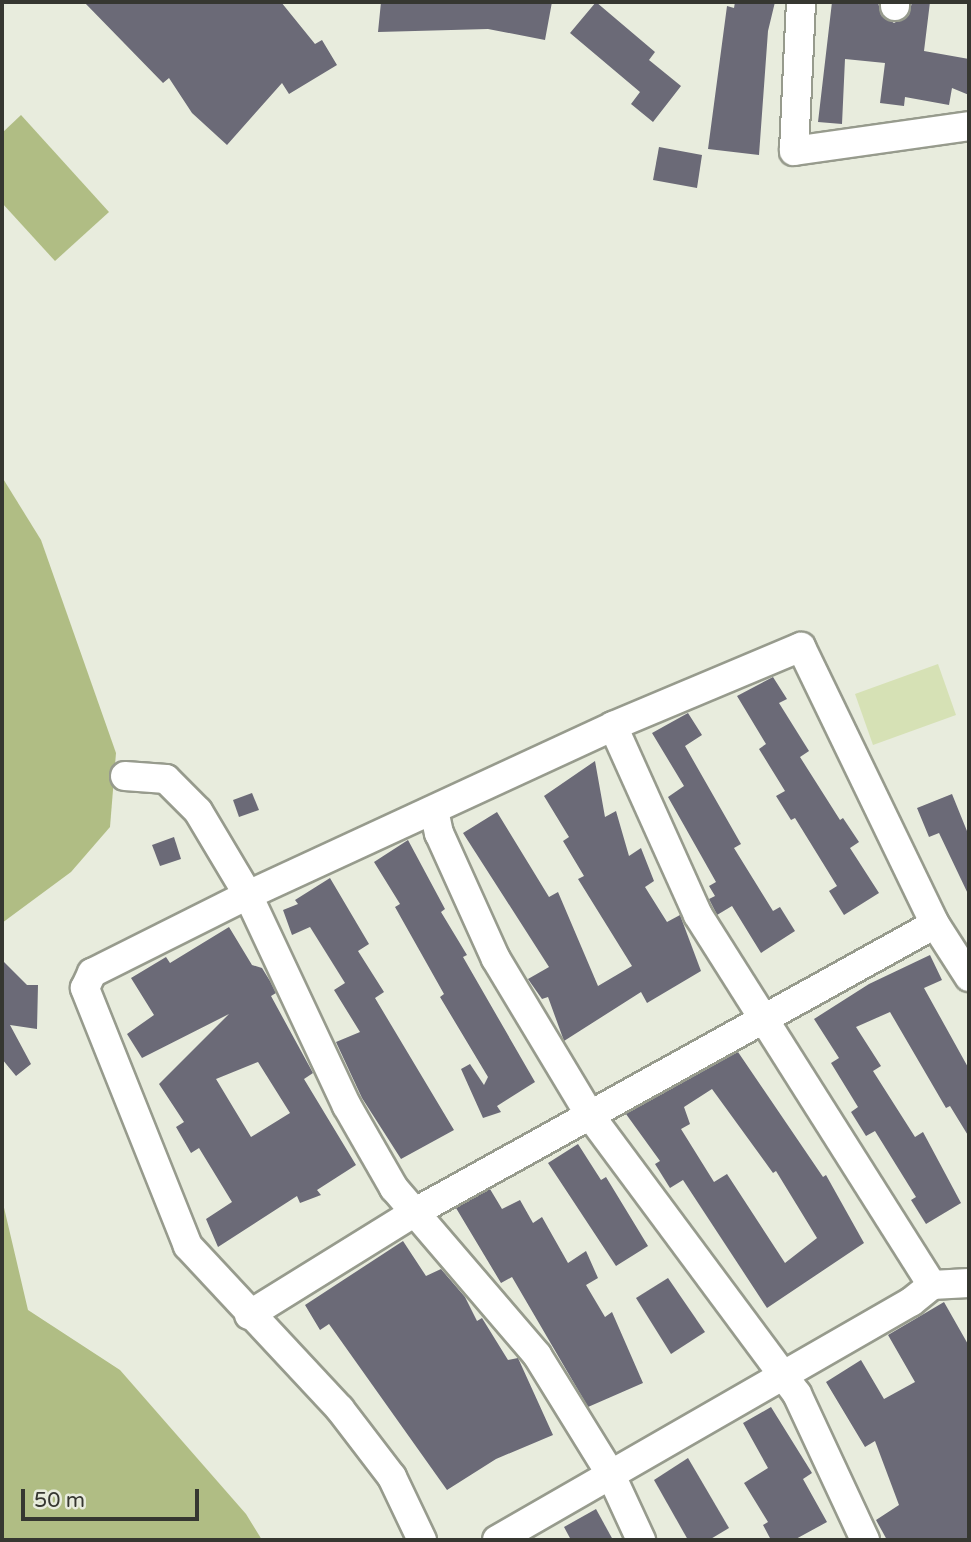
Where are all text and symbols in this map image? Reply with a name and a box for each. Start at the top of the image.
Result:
scale bar [24,1476,203,1520]
text: 50 m [34,1488,85,1513]

